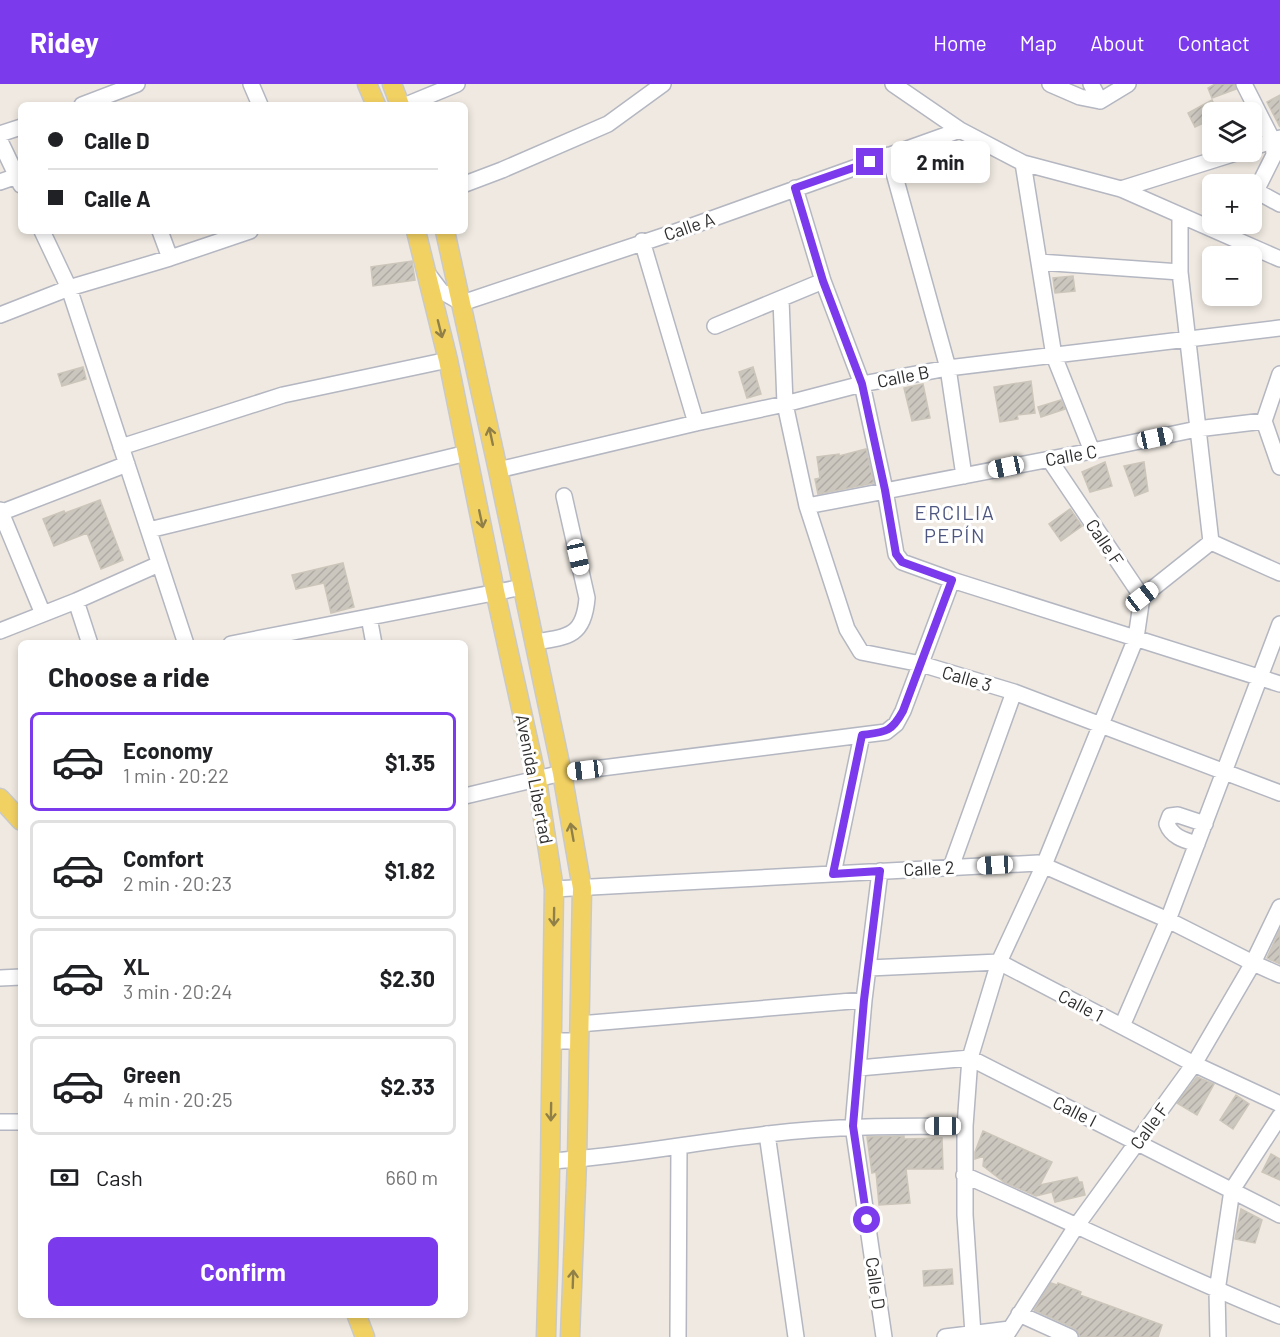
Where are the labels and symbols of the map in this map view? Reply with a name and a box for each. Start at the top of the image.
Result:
callout: 2 min [891,141,990,183]
route end [856,148,883,175]
street label: Calle A [661,207,717,245]
one-way arrow [435,319,447,338]
street label: Calle B [875,360,931,392]
car [1136,425,1174,451]
one-way arrow [485,427,496,446]
street label: Calle C [1043,440,1099,470]
car [987,454,1025,480]
district label: ERCILIA PEPÍN [915,500,995,547]
one-way arrow [475,510,487,529]
street label: Calle F [1081,514,1129,570]
car [565,537,591,577]
car [1122,579,1162,615]
street label: Calle 3 [940,660,994,696]
street label: Avenida Libertad [512,712,558,846]
car [566,759,604,781]
one-way arrow [566,823,577,843]
car [977,855,1013,875]
street label: Calle 2 [903,856,955,880]
one-way arrow [548,906,559,926]
street label: Calle 1 [1055,984,1107,1026]
street label: Calle I [1049,1091,1101,1131]
street label: Calle F [1125,1099,1173,1153]
one-way arrow [545,1101,557,1121]
car [925,1117,961,1135]
route start [853,1206,880,1233]
street label: Calle D [861,1255,891,1311]
one-way arrow [567,1269,578,1289]

